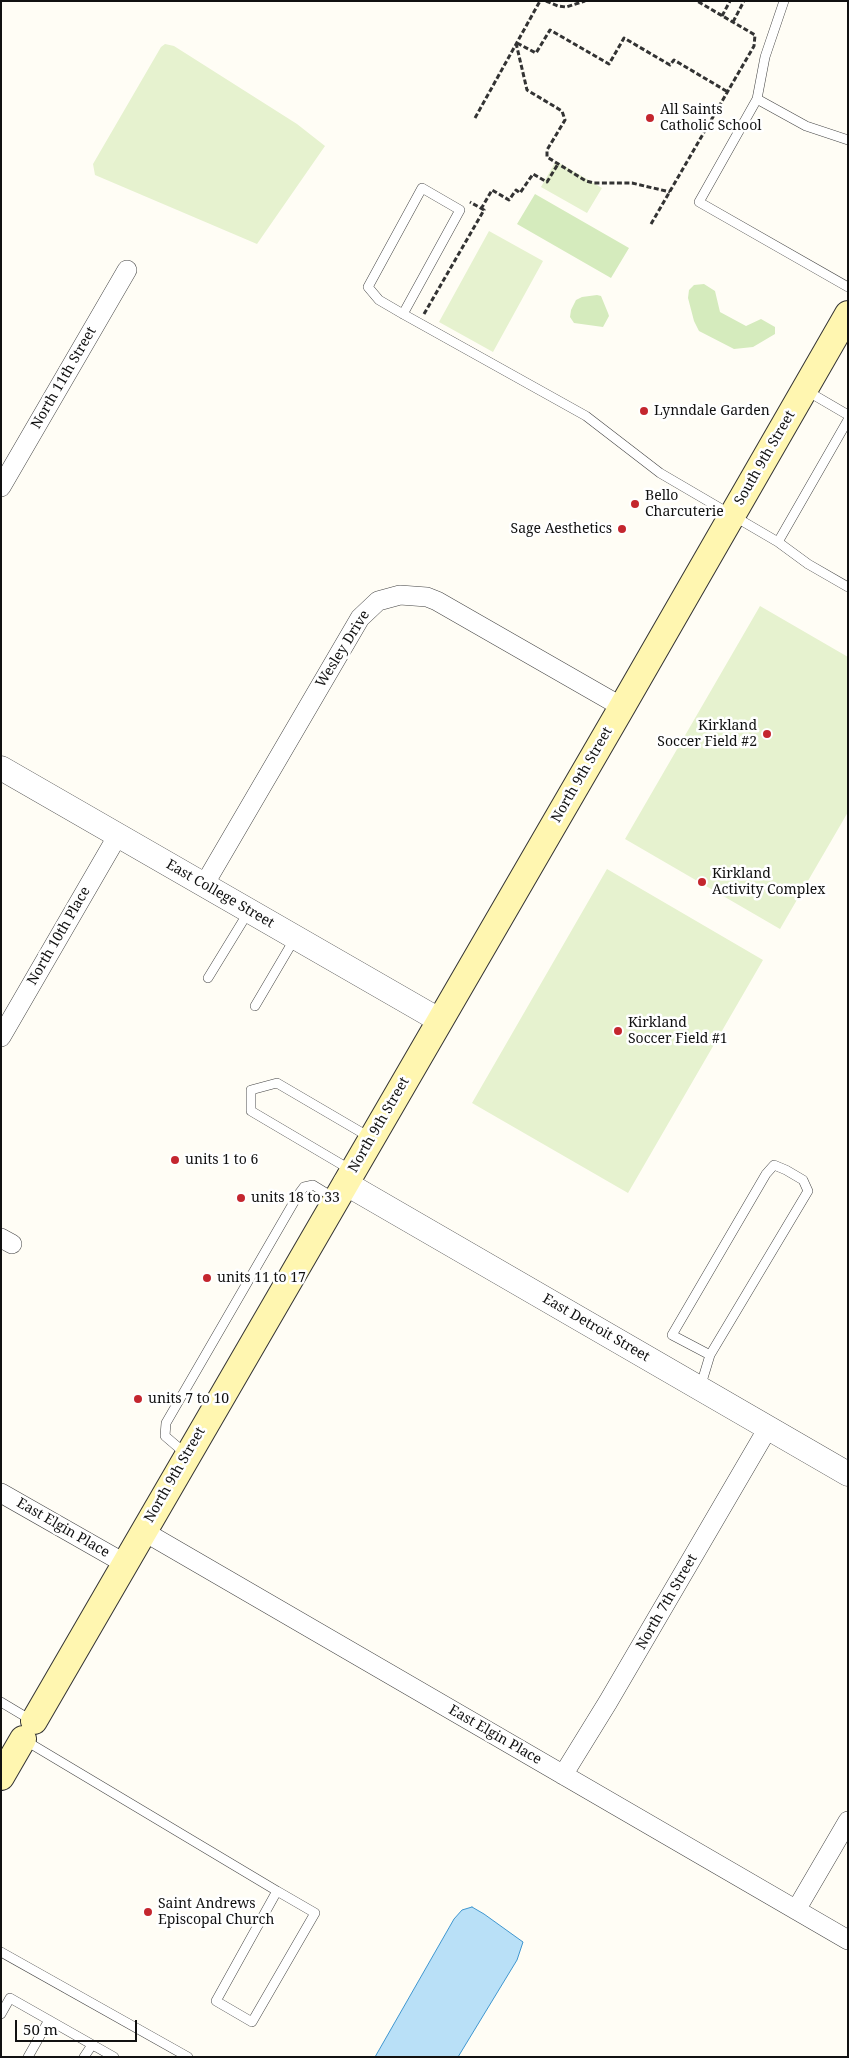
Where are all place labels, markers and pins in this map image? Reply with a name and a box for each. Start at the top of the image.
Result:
place label: All Saints Catholic School [660,102,762,134]
marker: All Saints Catholic School [644,112,656,124]
place label: Lynndale Garden [654,403,770,419]
marker: Lynndale Garden [638,405,650,417]
place label: Bello Charcuterie [645,488,724,520]
marker: Bello Charcuterie [629,498,641,510]
place label: Sage Aesthetics [511,521,612,537]
marker: Sage Aesthetics [616,523,628,535]
place label: Kirkland Soccer Field #2 [657,718,757,750]
marker: Kirkland Soccer Field #2 [761,728,773,740]
place label: Kirkland Activity Complex [712,866,825,899]
marker: Kirkland Activity Complex [696,876,708,888]
place label: Kirkland Soccer Field #1 [628,1015,728,1048]
marker: Kirkland Soccer Field #1 [612,1025,624,1037]
place label: units 1 to 6 [185,1152,258,1168]
marker: units 1 to 6 [169,1154,181,1166]
place label: units 18 to 33 [251,1190,340,1206]
marker: units 18 to 33 [235,1192,247,1204]
place label: units 11 to 17 [217,1270,306,1286]
marker: units 11 to 17 [201,1272,213,1284]
place label: units 7 to 10 [148,1391,229,1407]
marker: units 7 to 10 [132,1393,144,1405]
place label: Saint Andrews Episcopal Church [158,1896,274,1928]
marker: Saint Andrews Episcopal Church [142,1906,154,1918]

